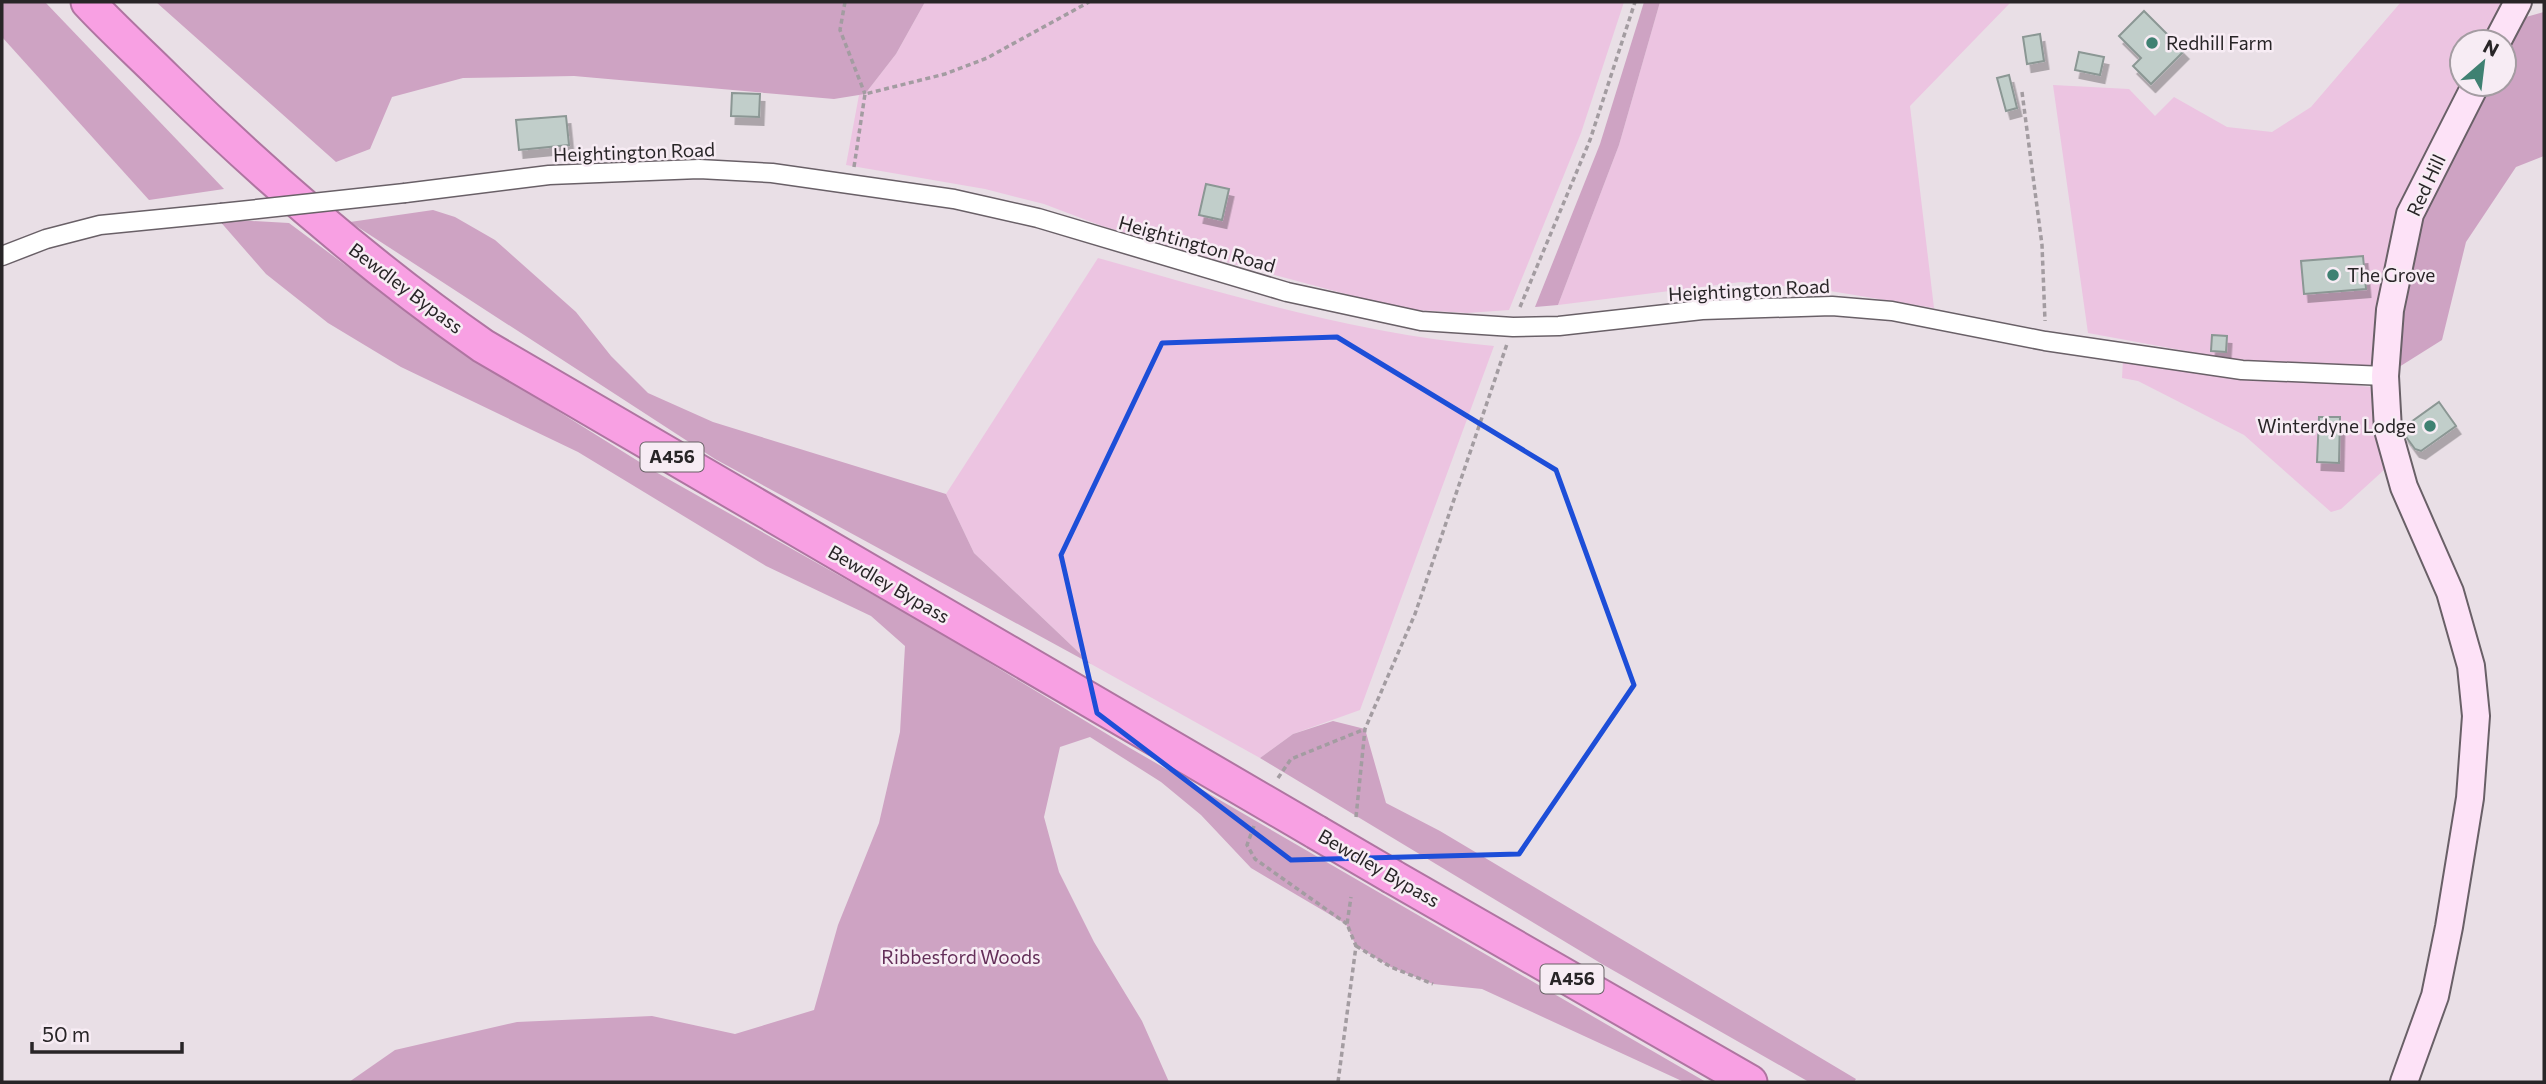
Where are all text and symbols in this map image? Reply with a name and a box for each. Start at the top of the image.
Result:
north arrow [2448,28,2518,98]
place label: Redhill Farm [2166,31,2273,54]
text: N [2480,34,2503,61]
marker: Redhill Farm [2144,35,2160,51]
street label: Heightington Road [553,137,715,166]
street label: Red Hill [2401,150,2450,219]
street label: Heightington Road [1116,210,1278,277]
street label: Bewdley Bypass [345,237,468,338]
place label: The Grove [2347,263,2435,286]
marker: The Grove [2325,267,2341,283]
street label: Heightington Road [1667,274,1831,305]
place label: Winterdyne Lodge [2257,414,2416,437]
marker: Winterdyne Lodge [2422,418,2438,434]
road number: A456 [640,443,704,472]
street label: Bewdley Bypass [824,539,954,628]
street label: Bewdley Bypass [1314,823,1444,912]
park label: Ribbesford Woods [881,945,1041,968]
road number: A456 [1540,964,1604,994]
scale bar [32,1010,182,1054]
text: 50 m [42,1021,90,1046]

